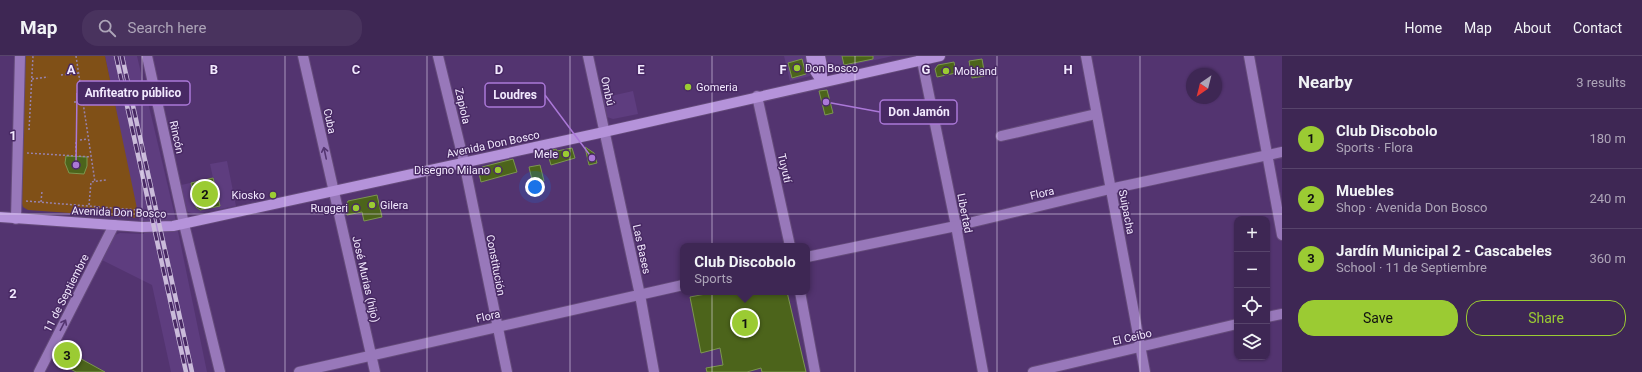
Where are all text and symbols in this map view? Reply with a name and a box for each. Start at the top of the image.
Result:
search box [82,10,362,46]
text: Map [20,16,58,39]
icon: search [96,17,118,39]
text: Search here [128,19,206,37]
text: Home [1404,20,1442,36]
text: Map [1464,20,1492,36]
text: About [1514,20,1551,36]
text: Contact [1573,20,1622,36]
text: A [67,62,76,77]
text: B [210,62,218,77]
text: C [352,62,361,77]
text: D [495,62,503,77]
text: E [637,62,645,77]
text: F [779,62,787,77]
place label: Don Bosco [805,62,858,75]
text: G [922,62,931,77]
text: H [1063,62,1073,77]
marker: Don Bosco [792,63,802,73]
place label: Mobland [954,65,997,78]
marker: Mobland [941,66,951,76]
north arrow [1186,68,1222,104]
text: Nearby [1298,72,1353,92]
street label: Ombú [598,75,617,107]
text: 3 results [1576,75,1626,90]
callout: Anfiteatro público [77,81,190,105]
place label: Gomeria [696,81,738,94]
marker: Gomeria [683,82,693,92]
callout: Loudres [485,83,545,107]
text: Anfiteatro público [85,86,181,100]
street label: Zapiola [452,87,473,125]
text: Loudres [493,88,537,102]
callout: Don Jamón [880,100,957,124]
text: Don Jamón [888,105,950,119]
street label: Cuba [321,107,339,135]
street label: Rincón [167,119,186,155]
text: Club Discobolo [1336,122,1437,140]
text: 1 [9,128,17,143]
street label: Avenida Don Bosco [445,128,541,161]
text: 1 [1307,131,1315,146]
text: 180 m [1589,131,1626,146]
text: Sports · Flora [1336,140,1413,155]
one-way arrow [320,147,328,160]
place label: Mele [534,148,558,161]
marker: Mele [561,149,571,159]
street label: Tuyutí [775,152,794,185]
place label: Disegno Milano [414,164,490,177]
marker: Disegno Milano [493,165,503,175]
your location [525,177,545,197]
pin: 2 [192,179,218,209]
text: Muebles [1336,182,1394,200]
street label: Flora [1029,184,1056,203]
place label: Kiosko [232,189,265,202]
street label: Suipacha [1116,189,1137,236]
marker: Kiosko [268,190,278,200]
text: 2 [1307,191,1315,206]
text: 240 m [1589,191,1626,206]
street label: Libertad [954,192,975,234]
place label: Gilera [380,199,408,212]
marker: Gilera [367,200,377,210]
text: Shop · Avenida Don Bosco [1336,200,1487,215]
place label: Ruggeri [311,202,348,215]
marker: Ruggeri [351,203,361,213]
street label: Avenida Don Bosco [71,204,167,221]
map controls [1234,216,1270,360]
button: + [1234,216,1270,252]
street label: Las Bases [630,223,653,275]
street label: Constitución [483,233,508,297]
street label: José Murias (hijo) [349,235,382,324]
text: Jardín Municipal 2 - Cascabeles [1336,242,1552,260]
popup [680,243,810,295]
text: 3 [1307,251,1315,266]
text: 360 m [1589,251,1626,266]
street label: 11 de Septiembre [41,252,92,334]
button: − [1234,252,1270,288]
text: Club Discobolo [694,253,796,271]
text: School · 11 de Septiembre [1336,260,1487,275]
text: Sports [694,271,732,286]
text: 2 [9,286,17,301]
button: locate [1234,288,1270,324]
button: Save [1298,300,1458,336]
button: Share [1466,300,1626,336]
street label: Flora [475,307,502,326]
pin: 1 [732,308,758,338]
one-way arrow [60,319,67,331]
button: layers [1234,324,1270,360]
street label: El Ceibo [1111,327,1153,348]
pin: 3 [54,340,80,370]

